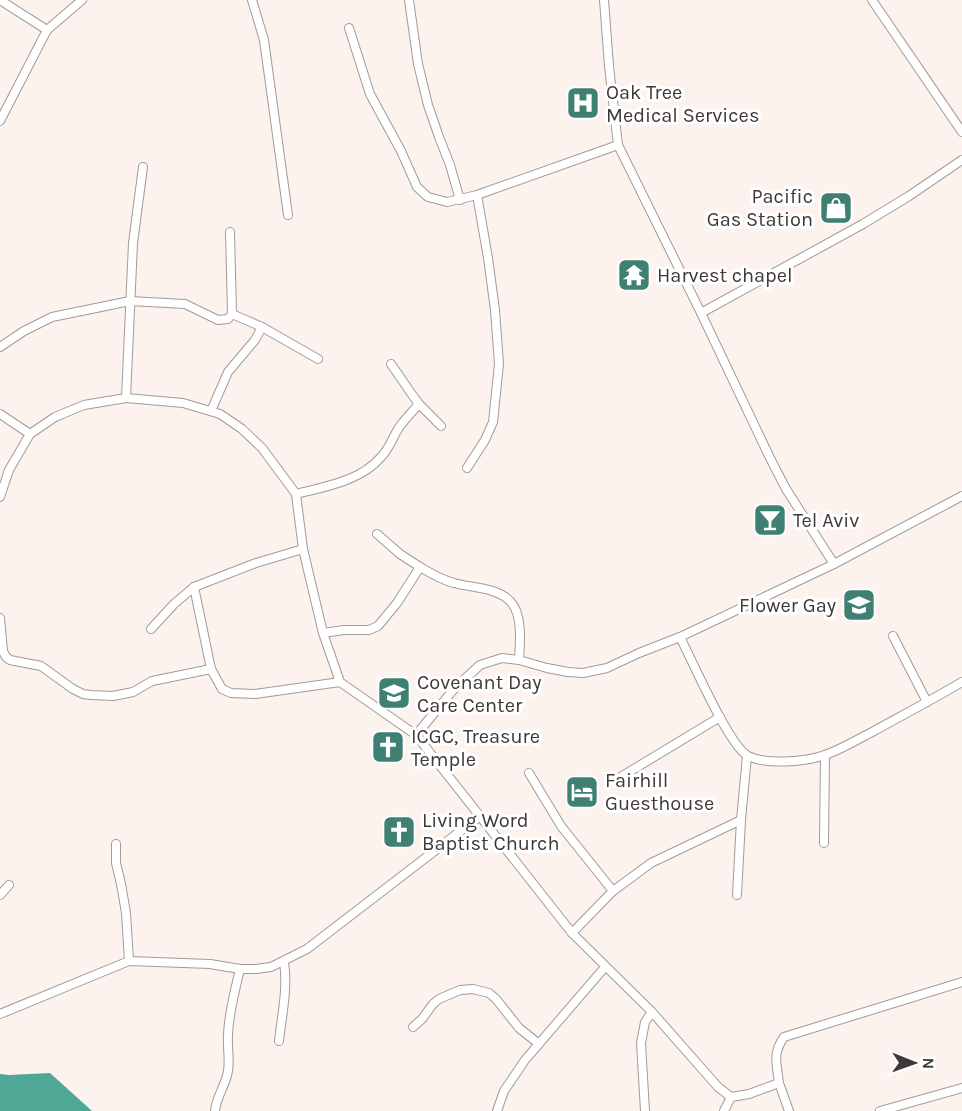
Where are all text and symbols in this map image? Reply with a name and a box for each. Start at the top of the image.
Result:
place label: Oak Tree Medical Services [606,81,759,127]
hospital icon: Oak Tree Medical Services [565,85,601,121]
place label: Pacific Gas Station [707,185,813,231]
shop icon: Pacific Gas Station [818,190,854,226]
temple icon: Harvest chapel [616,257,652,293]
place label: Harvest chapel [657,264,793,287]
bar icon: Tel Aviv [752,502,788,538]
place label: Tel Aviv [793,509,859,532]
school or university icon: Flower Gay [841,587,877,623]
place label: Flower Gay [739,594,836,617]
place label: Covenant Day Care Center [417,671,541,717]
school or university icon: Covenant Day Care Center [376,675,412,711]
place label: ICGC, Treasure Temple [411,725,540,771]
church icon: ICGC, Treasure Temple [370,729,406,765]
place label: Fairhill Guesthouse [605,769,714,815]
hotel icon: Fairhill Guesthouse [564,774,600,810]
place label: Living Word Baptist Church [422,809,559,855]
church icon: Living Word Baptist Church [381,814,417,850]
north arrow [884,1033,944,1093]
text: N [919,1057,938,1069]

